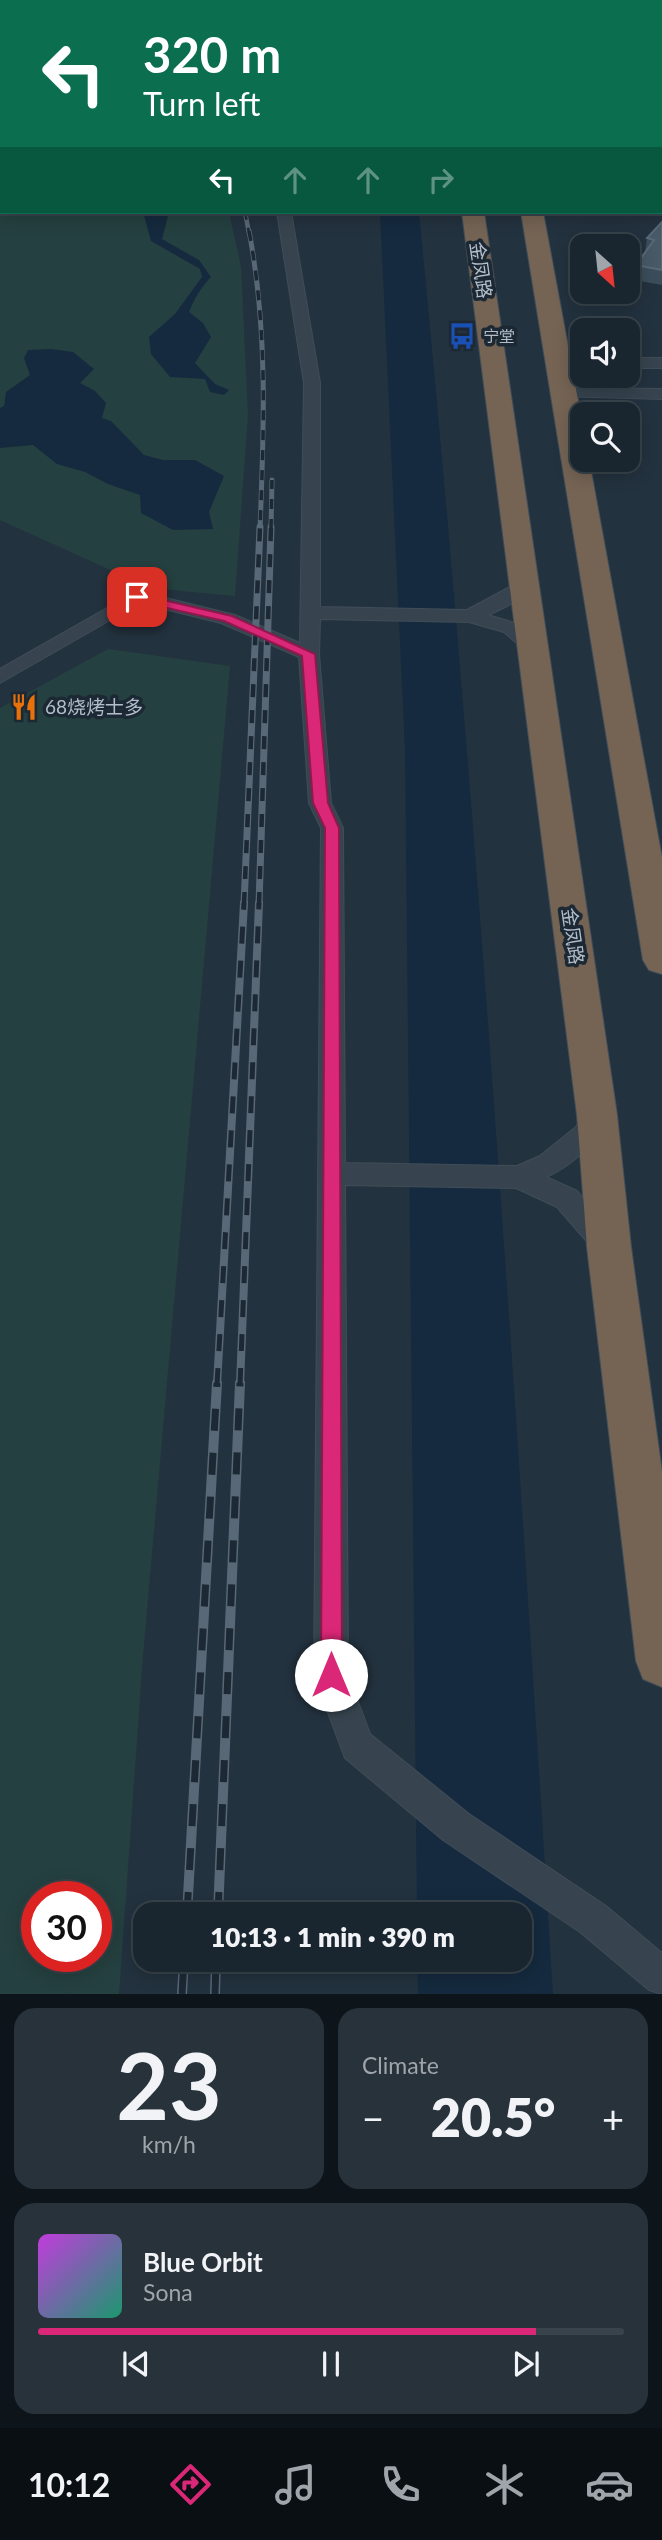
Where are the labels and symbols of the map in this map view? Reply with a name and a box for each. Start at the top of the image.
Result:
north arrow [570,234,640,304]
street label: 金凤路 [466,240,497,300]
bus stop icon: 宁堂 [447,321,477,351]
place label: 宁堂 [483,326,515,345]
pin [107,567,167,627]
restaurant icon: 68烧烤士多 [9,692,39,722]
place label: 68烧烤士多 [45,695,143,718]
street label: 金凤路 [558,906,589,966]
position arrow [294,1638,368,1712]
speed limit sign: 30 [21,1881,112,1972]

